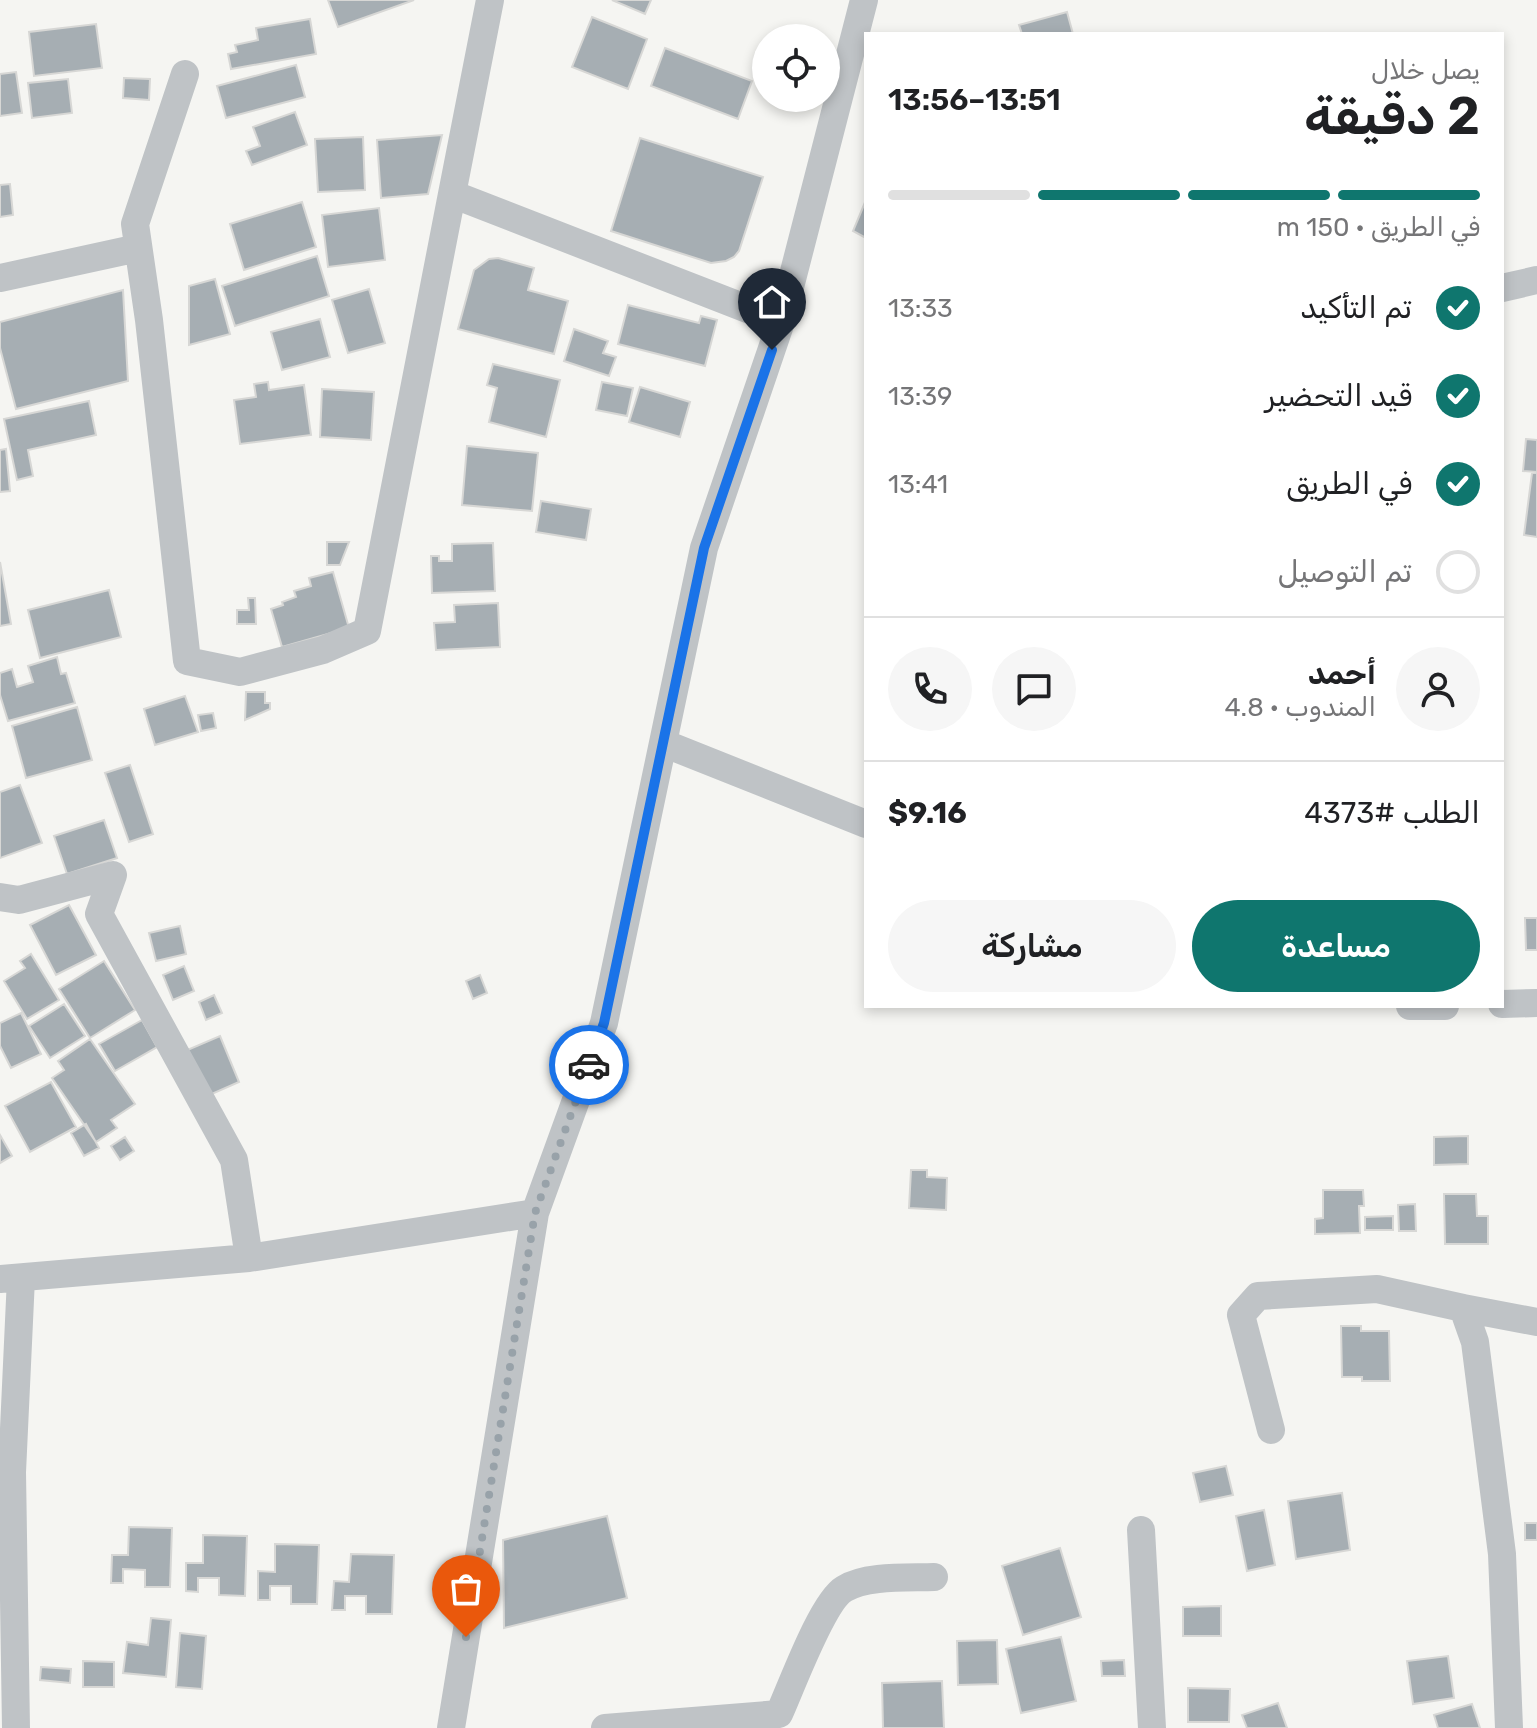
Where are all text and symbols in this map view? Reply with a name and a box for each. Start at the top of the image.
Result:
map controls [752,24,840,112]
button: locate [752,24,840,112]
text: يصل خلال [1371,55,1480,86]
text: 13:51–13:56 [888,82,1061,118]
text: 2 دقيقة [1304,85,1480,147]
text: في الطريق · 150 m [1277,212,1480,243]
pin [738,268,806,350]
icon: home [750,280,794,324]
icon: check [1436,286,1480,330]
text: تم التأكيد [1300,290,1412,326]
text: 13:33 [888,293,953,324]
icon: check [1436,374,1480,418]
text: قيد التحضير [1265,378,1412,414]
text: 13:39 [888,381,952,412]
icon: check [1436,462,1480,506]
text: في الطريق [1286,466,1412,502]
text: 13:41 [888,469,948,500]
text: تم التوصيل [1277,554,1412,590]
button: phone [888,647,972,731]
button: chat [992,647,1076,731]
button: person [1396,647,1480,731]
text: أحمد [1308,656,1376,692]
text: المندوب · 4.8 [1224,692,1376,723]
text: $9.16 [888,795,967,831]
text: الطلب #4373 [1304,795,1480,831]
button: مشاركة [888,900,1176,992]
button: مساعدة [1192,900,1480,992]
courier [549,1025,629,1105]
icon: car [567,1043,611,1087]
pin [432,1555,500,1637]
icon: bag [444,1567,488,1611]

